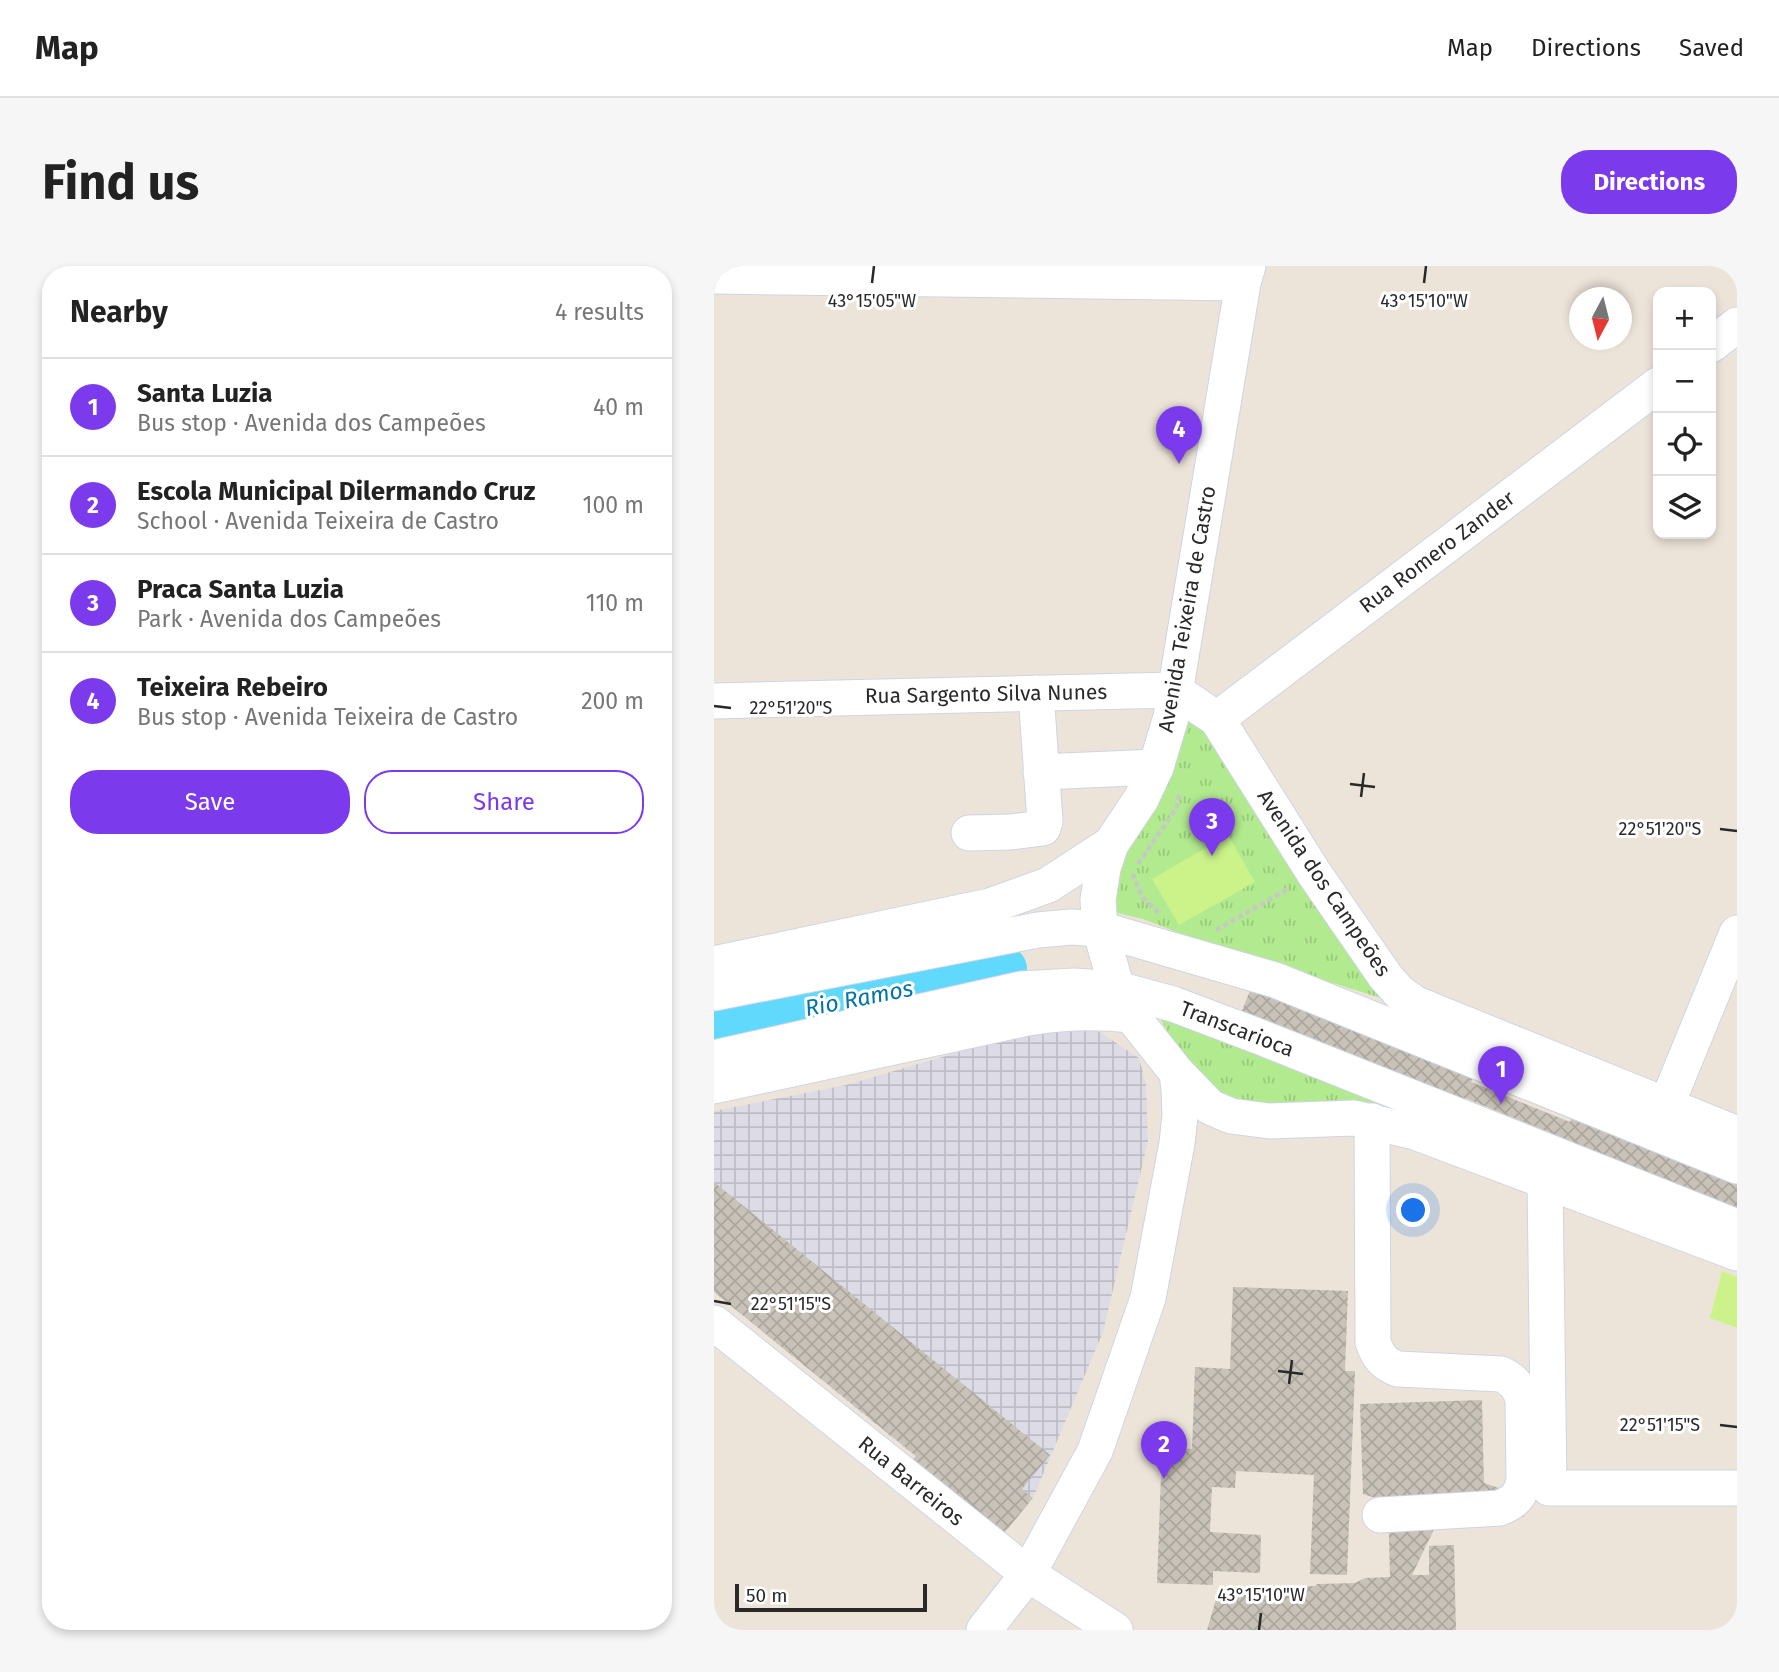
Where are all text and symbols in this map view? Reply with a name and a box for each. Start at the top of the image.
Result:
text: Map [35,28,99,68]
text: Map [1447,34,1493,62]
text: Directions [1531,34,1641,62]
text: Saved [1679,34,1744,62]
button: Directions [1561,150,1737,214]
text: Find us [42,153,199,212]
north arrow [1569,287,1632,350]
map controls [1653,287,1716,539]
button: + [1653,287,1716,350]
text: 43°15'05"W [828,290,916,312]
text: 43°15'10"W [1380,290,1468,312]
text: Nearby [70,294,168,330]
text: 4 results [555,298,644,326]
button: − [1653,350,1716,413]
text: Santa Luzia [137,378,273,409]
text: 1 [88,393,98,421]
text: 40 m [593,393,644,421]
pin: 4 [1156,406,1202,464]
text: Bus stop · Avenida dos Campeões [137,409,486,437]
button: locate [1653,413,1716,476]
text: Escola Municipal Dilermando Cruz [137,476,535,507]
button: layers [1653,476,1716,539]
street label: Avenida Teixeira de Castro [1153,484,1221,734]
street label: Rua Romero Zander [1354,485,1520,619]
text: 2 [87,491,99,519]
text: 100 m [583,491,644,519]
text: School · Avenida Teixeira de Castro [137,507,499,535]
text: Praca Santa Luzia [137,574,344,605]
text: 3 [87,589,99,617]
text: 110 m [586,589,644,617]
text: Park · Avenida dos Campeões [137,605,441,633]
text: Teixeira Rebeiro [137,672,328,703]
street label: Rua Sargento Silva Nunes [865,679,1108,709]
text: 4 [87,687,100,715]
text: 200 m [581,687,644,715]
text: 22°51'20"S [750,697,833,719]
text: Bus stop · Avenida Teixeira de Castro [137,703,518,731]
button: Save [70,770,350,834]
button: Share [364,770,644,834]
street label: Avenida dos Campeões [1252,784,1396,982]
pin: 3 [1189,798,1235,856]
text: 22°51'20"S [1619,818,1702,840]
water label: Rio Ramos [803,974,916,1022]
street label: Transcarioca [1176,995,1298,1063]
pin: 1 [1478,1046,1524,1104]
your location [1396,1193,1430,1227]
text: 22°51'15"S [751,1293,831,1315]
text: 22°51'15"S [1620,1414,1700,1436]
pin: 2 [1141,1421,1187,1479]
street label: Rua Barreiros [853,1430,969,1532]
scale bar [735,1581,928,1613]
text: 50 m [746,1584,787,1607]
text: 43°15'10"W [1217,1584,1305,1606]

